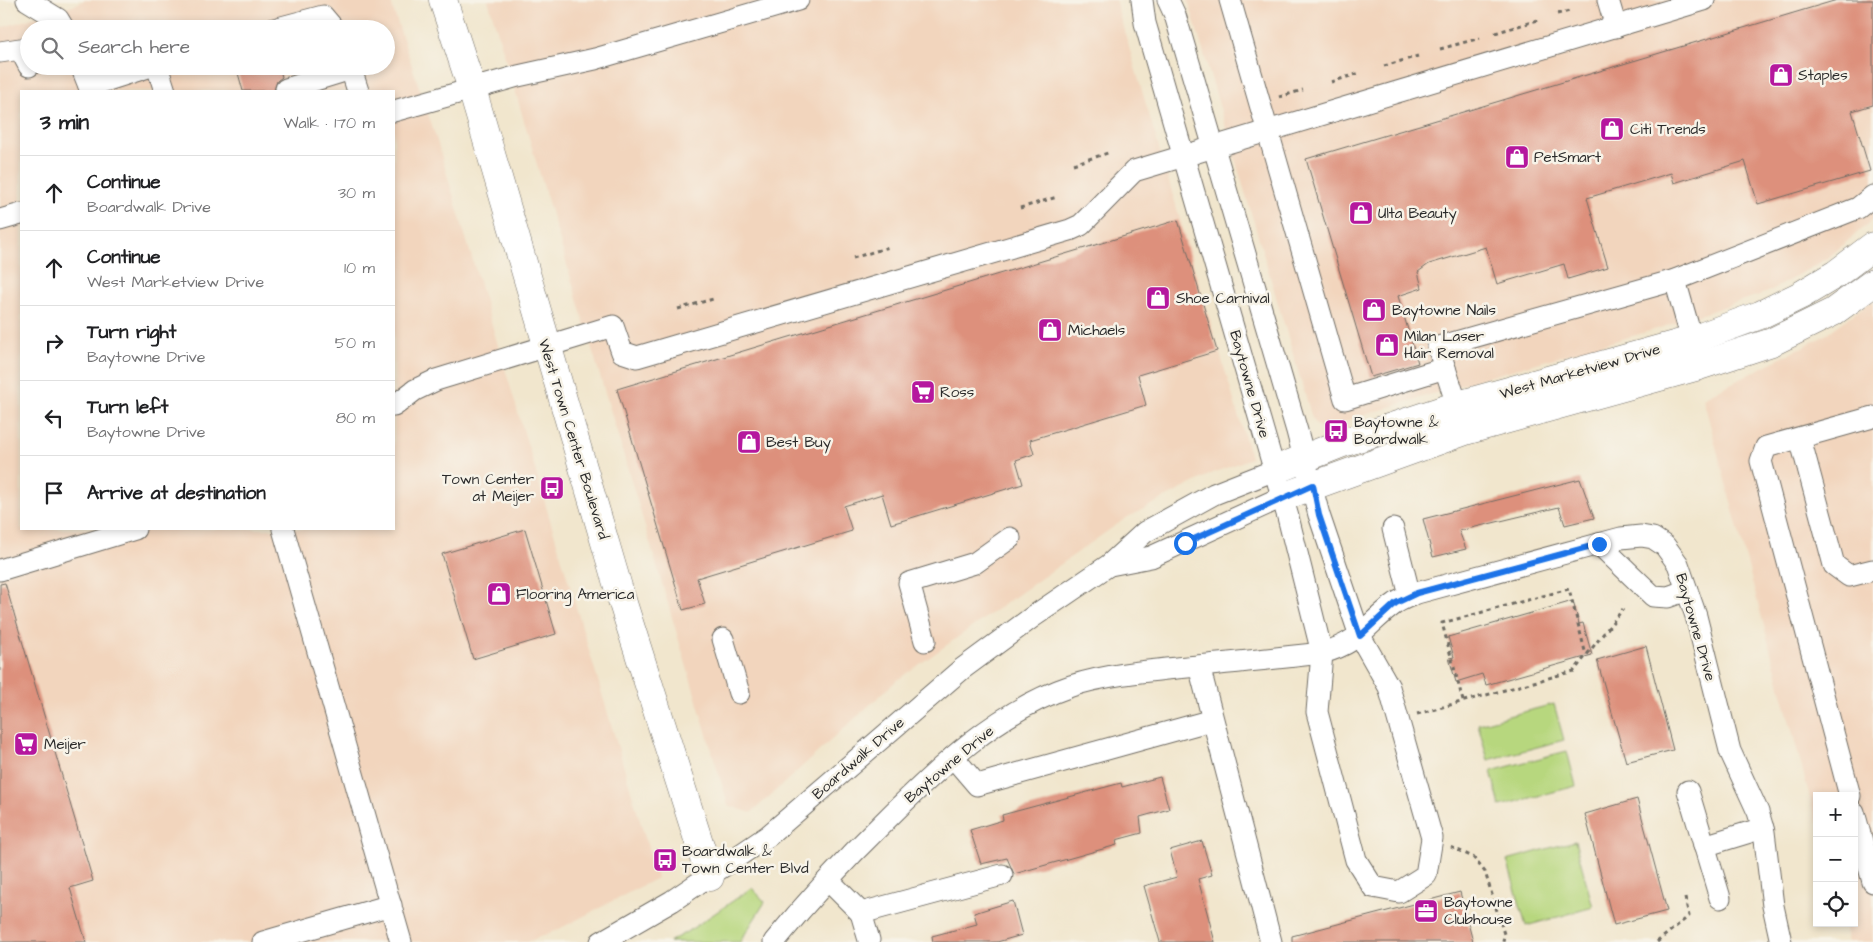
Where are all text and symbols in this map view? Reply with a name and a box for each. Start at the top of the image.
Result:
search box [20,20,395,75]
icon: search [38,34,66,62]
text: Search here [78,34,190,61]
shop icon: Staples [1768,62,1794,88]
place label: Staples [1798,65,1848,86]
text: 3 min [40,108,89,137]
text: Walk · 170 m [284,112,375,134]
shop icon: Citi Trends [1599,116,1625,142]
place label: Citi Trends [1630,119,1706,140]
shop icon: PetSmart [1504,144,1530,170]
place label: PetSmart [1534,147,1601,168]
text: Continue [87,169,161,196]
icon: ahead [40,179,68,207]
text: 30 m [338,182,375,204]
text: Boardwalk Drive [87,196,211,218]
shop icon: Ulta Beauty [1348,200,1374,226]
place label: Ulta Beauty [1378,203,1457,225]
text: Continue [87,244,161,271]
icon: ahead [40,254,68,282]
text: 10 m [344,257,375,279]
text: West Marketview Drive [87,271,264,293]
shop icon: Shoe Carnival [1145,285,1171,311]
place label: Shoe Carnival [1176,288,1270,309]
shop icon: Baytowne Nails [1361,297,1387,323]
place label: Baytowne Nails [1392,300,1496,322]
shop icon: Michaels [1037,317,1063,343]
text: Turn right [87,319,176,346]
place label: Michaels [1068,320,1126,341]
place label: Milan Laser Hair Removal [1404,326,1494,364]
street label: Baytowne Drive [1223,328,1275,441]
icon: right [40,329,68,357]
text: 50 m [335,332,375,354]
shop icon: Milan Laser Hair Removal [1374,332,1400,358]
street label: West Town Center Boulevard [533,336,614,542]
street label: West Marketview Drive [1497,339,1663,404]
text: Baytowne Drive [87,346,205,368]
supermarket icon: Ross [910,379,936,405]
place label: Ross [940,382,975,403]
text: Turn left [87,394,168,421]
icon: left [40,404,68,432]
text: 80 m [336,407,375,429]
place label: Baytowne & Boardwalk [1354,412,1439,450]
bus stop icon: Baytowne & Boardwalk [1323,418,1349,444]
text: Baytowne Drive [87,421,205,443]
shop icon: Best Buy [736,429,762,455]
place label: Best Buy [766,432,831,454]
place label: Town Center at Meijer [442,469,534,507]
bus stop icon: Town Center at Meijer [539,475,565,501]
icon: arrive [40,479,68,507]
text: Arrive at destination [87,480,266,507]
route start [1174,532,1197,555]
route end [1588,533,1611,556]
street label: Baytowne Drive [1669,571,1721,684]
shop icon: Flooring America [486,581,512,607]
place label: Flooring America [516,584,635,606]
street label: Boardwalk Drive [808,712,909,804]
street label: Baytowne Drive [900,721,999,809]
supermarket icon: Meijer [13,731,39,757]
place label: Meijer [44,734,86,755]
map controls [1813,792,1858,927]
button: + [1813,792,1858,837]
button: − [1813,837,1858,882]
place label: Boardwalk & Town Center Blvd [682,841,809,879]
bus stop icon: Boardwalk & Town Center Blvd [652,847,678,873]
button: locate [1813,882,1858,927]
place label: Baytowne Clubhouse [1444,892,1513,930]
office icon: Baytowne Clubhouse [1413,898,1439,924]

